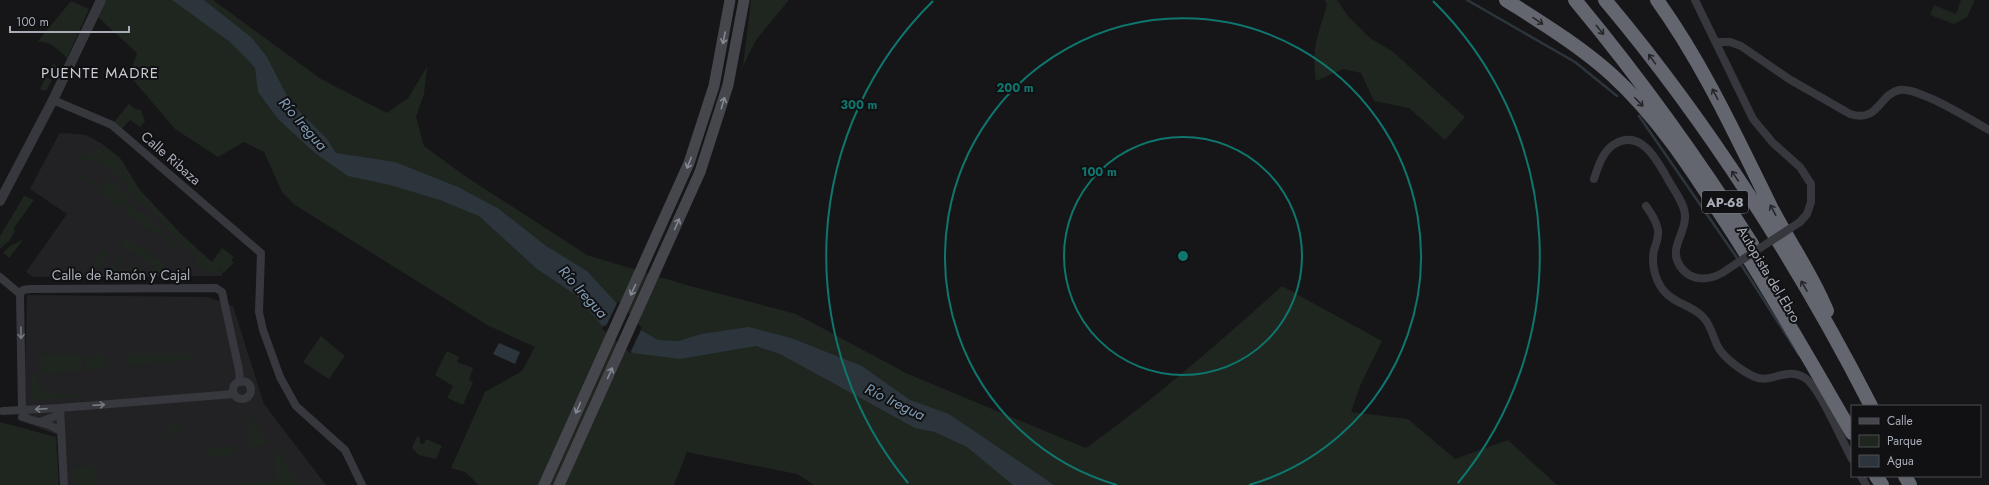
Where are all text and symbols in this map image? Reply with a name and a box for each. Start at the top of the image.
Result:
scale bar [10,8,129,34]
text: 100 m [16,13,49,31]
one-way arrow [1533,17,1544,25]
one-way arrow [1596,25,1604,36]
one-way arrow [719,32,727,45]
one-way arrow [1648,53,1656,64]
district label: PUENTE MADRE [41,62,159,84]
text: 200 m [996,79,1034,97]
one-way arrow [1710,88,1718,100]
water label: Río Iregua [274,92,333,156]
text: 300 m [841,96,878,114]
one-way arrow [720,97,727,110]
one-way arrow [1635,97,1644,108]
street label: Calle Ribaza [137,126,205,190]
one-way arrow [684,157,692,169]
text: 100 m [1081,163,1117,181]
one-way arrow [1731,171,1739,182]
road number: AP-68 [1702,191,1748,213]
one-way arrow [1769,204,1777,216]
one-way arrow [674,219,681,231]
street label: Autopista del Ebro [1732,222,1806,326]
centre of rings [1176,249,1190,263]
water label: Río Iregua [553,261,613,324]
street label: Calle de Ramón y Cajal [52,265,190,285]
one-way arrow [1800,280,1808,292]
one-way arrow [629,284,636,296]
one-way arrow [17,326,25,339]
one-way arrow [607,367,614,379]
water label: Río Iregua [861,378,929,426]
one-way arrow [92,401,105,408]
one-way arrow [574,402,582,414]
legend [1851,405,1981,477]
one-way arrow [35,406,48,413]
text: Calle [1887,412,1913,430]
text: Parque [1887,432,1922,450]
text: Agua [1887,452,1914,470]

